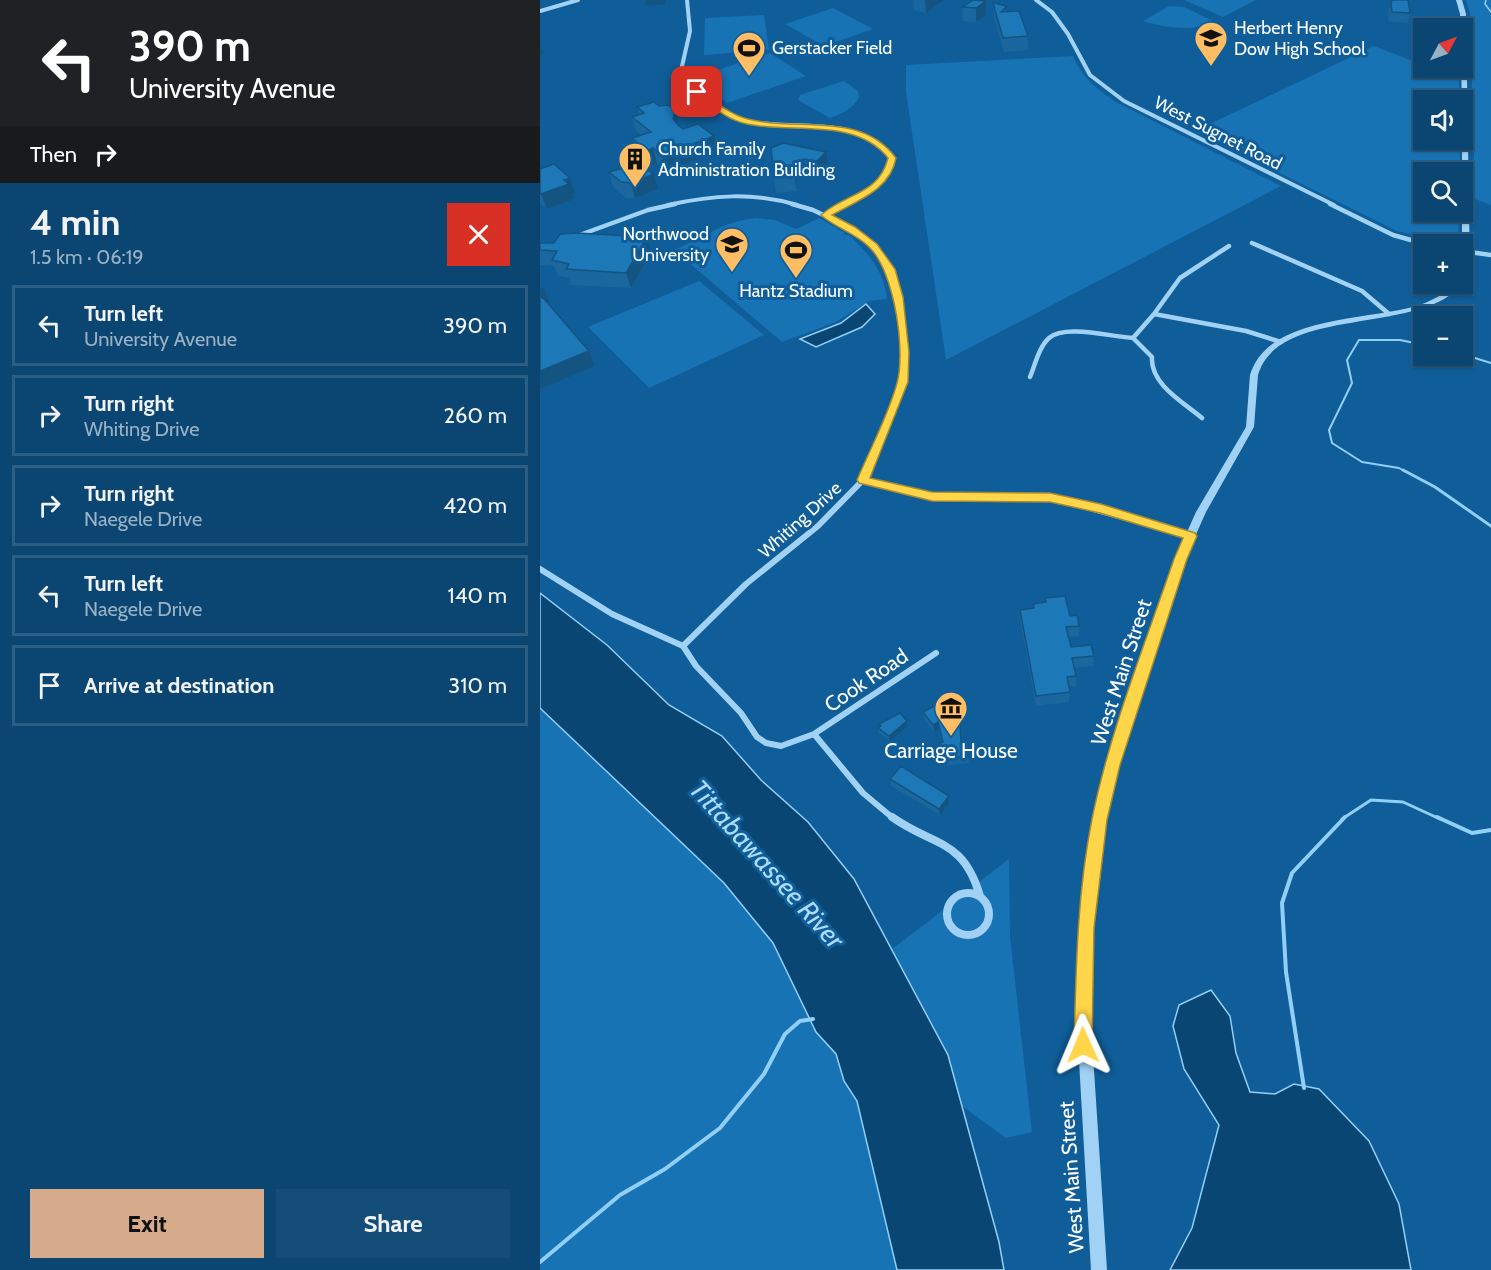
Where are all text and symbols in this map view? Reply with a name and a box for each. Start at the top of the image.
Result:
place label: Herbert Henry Dow High School [1234,17,1366,60]
north arrow [1413,18,1473,78]
map controls [1413,18,1473,366]
text: 390 m [129,20,251,72]
school or university icon: Herbert Henry Dow High School [1193,20,1229,67]
icon: left [30,24,108,102]
sports icon: Gerstacker Field [731,30,767,77]
place label: Gerstacker Field [772,37,892,59]
pin [671,66,722,117]
text: University Avenue [129,72,336,105]
icon: arrive [680,75,713,108]
button: sound [1413,90,1473,150]
street label: West Sugnet Road [1150,91,1286,175]
icon: right [89,138,122,171]
place label: Church Family Administration Building [658,138,836,181]
text: Then [30,141,77,168]
building icon: Church Family Administration Building [617,141,653,188]
button: search [1413,162,1473,222]
text: 4 min [30,200,120,244]
button: close [447,203,510,266]
place label: Northwood University [623,223,709,266]
school or university icon: Northwood University [714,226,750,273]
sports icon: Hantz Stadium [778,232,814,279]
button: + [1413,234,1473,294]
text: 1.5 km · 06:19 [30,245,144,269]
place label: Hantz Stadium [739,280,853,302]
text: Turn left [84,300,163,327]
button: − [1413,306,1473,366]
icon: left [33,309,66,342]
text: 390 m [443,312,507,339]
text: University Avenue [84,327,237,351]
text: Turn right [84,390,174,417]
icon: right [33,399,66,432]
text: 260 m [443,402,507,429]
text: Whiting Drive [84,417,199,441]
street label: Whiting Drive [754,477,846,563]
text: Turn right [84,480,174,507]
icon: right [33,489,66,522]
text: 420 m [443,492,507,519]
text: Naegele Drive [84,507,202,531]
text: Turn left [84,570,163,597]
icon: left [33,579,66,612]
text: 140 m [448,582,507,609]
street label: West Main Street [1086,596,1156,748]
text: Naegele Drive [84,597,202,621]
street label: Cook Road [819,643,913,717]
icon: arrive [33,669,66,702]
text: Arrive at destination [84,672,274,699]
text: 310 m [448,672,507,699]
museum icon: Carriage House [933,690,969,737]
place label: Carriage House [884,738,1018,763]
water label: Tittabawassee River [683,773,853,956]
position arrow [1051,1013,1115,1077]
street label: West Main Street [1053,1100,1089,1254]
button: Exit [30,1189,264,1258]
button: Share [276,1189,510,1258]

